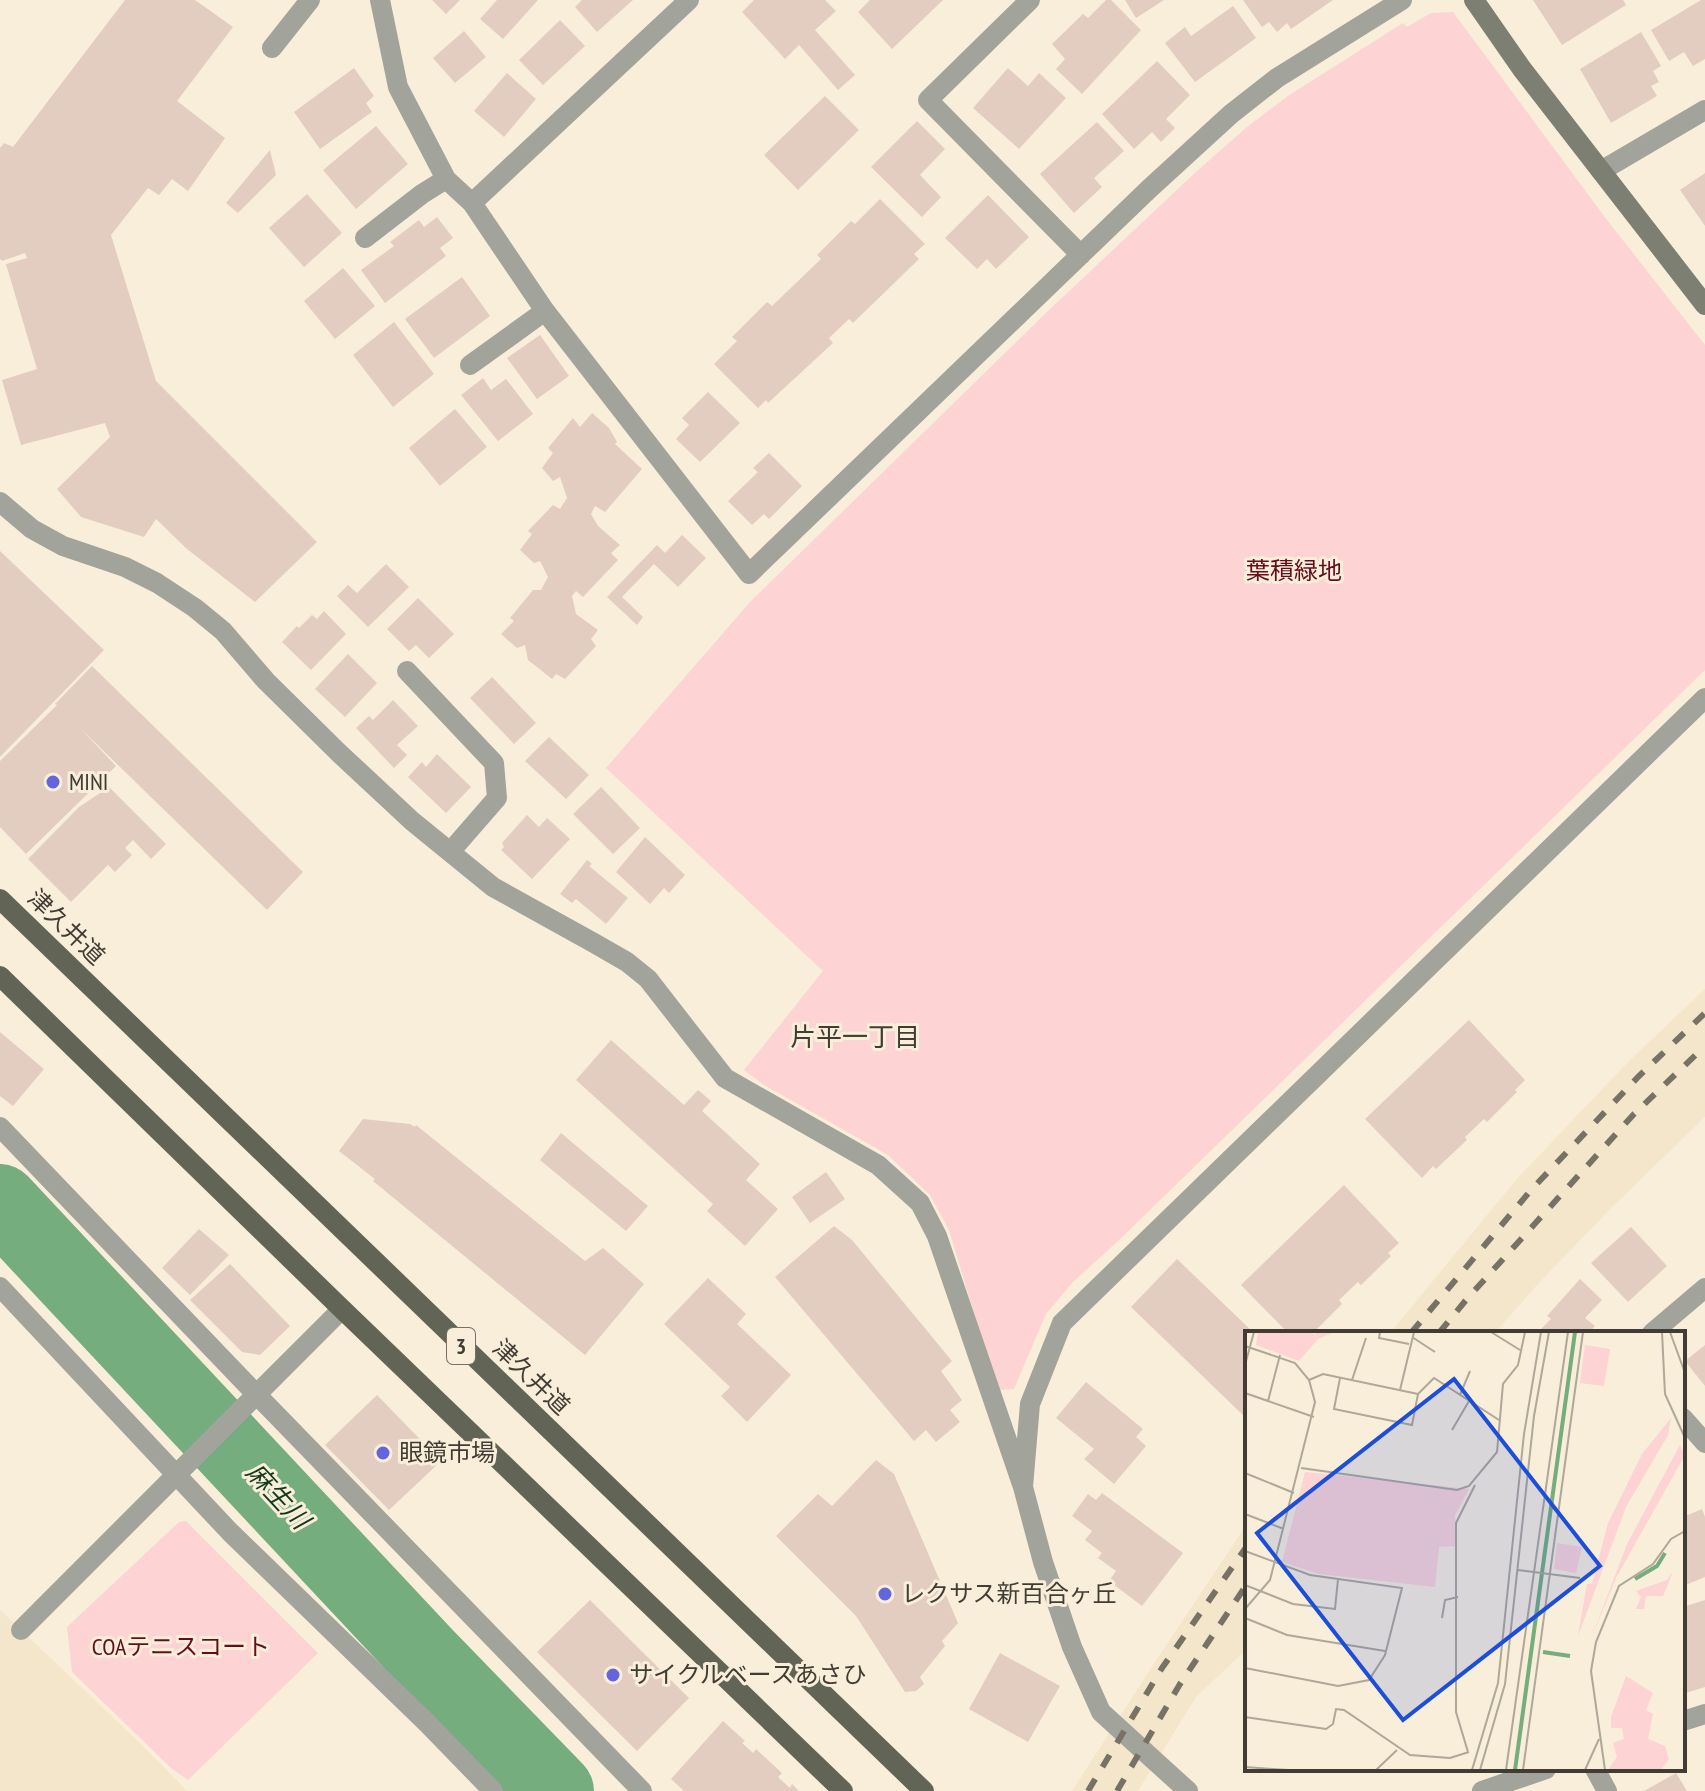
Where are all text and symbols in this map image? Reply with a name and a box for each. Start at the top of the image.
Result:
park label: 葉積緑地 [1246,555,1342,586]
place label: MINI [69,766,108,797]
marker: MINI [44,773,62,791]
street label: 津久井道 [21,882,112,971]
district label: 片平一丁目 [790,1020,920,1053]
road number: 3 [447,1328,475,1364]
inset map [1245,1331,1685,1771]
street label: 津久井道 [486,1332,577,1421]
place label: 眼鏡市場 [399,1437,495,1468]
marker: 眼鏡市場 [374,1444,392,1462]
water label: 麻生川 [240,1456,319,1538]
place label: レクサス新百合ヶ丘 [901,1578,1117,1609]
marker: レクサス新百合ヶ丘 [876,1585,894,1603]
park label: COAテニスコート [92,1631,270,1662]
place label: サイクルベースあさひ [629,1659,867,1690]
marker: サイクルベースあさひ [604,1666,622,1684]

